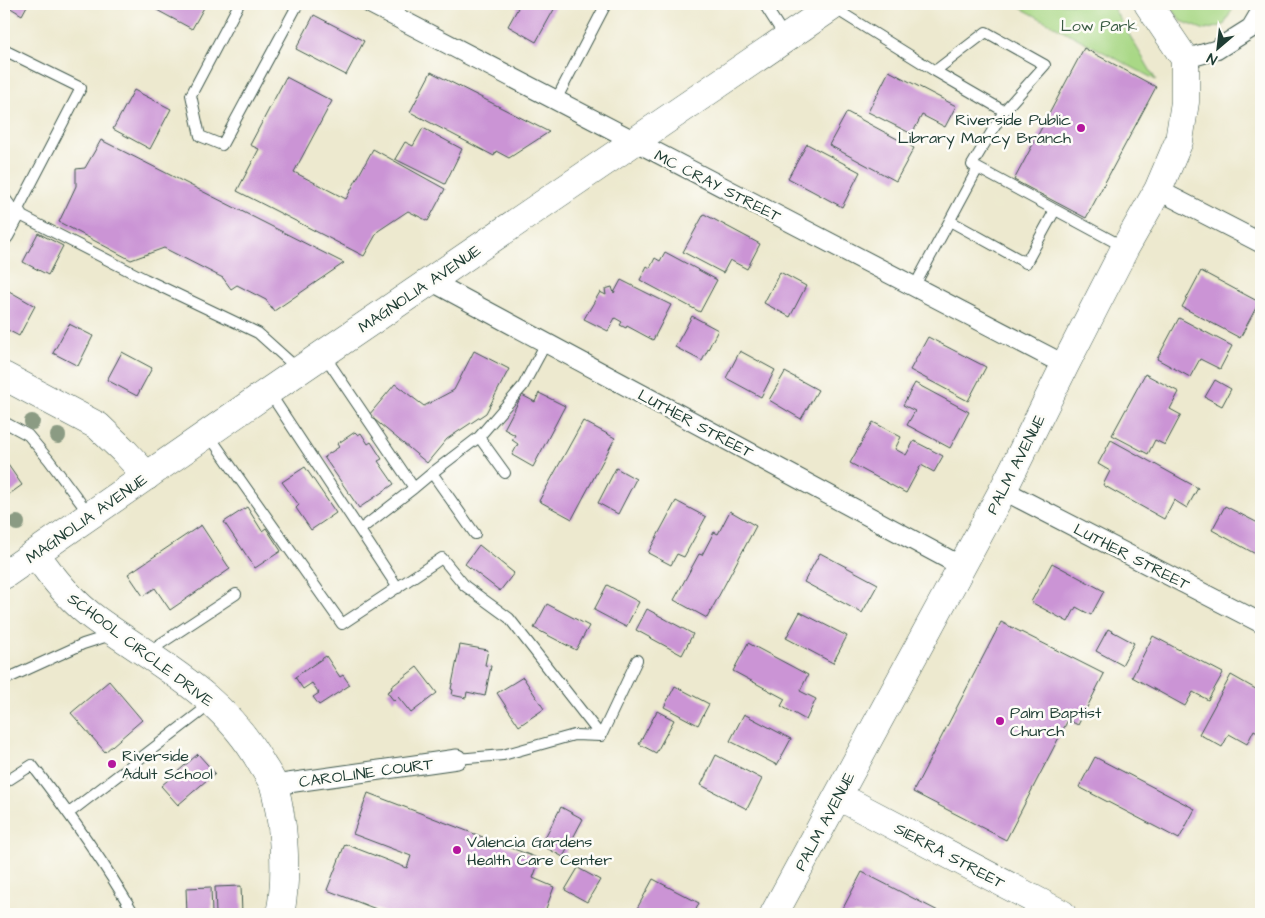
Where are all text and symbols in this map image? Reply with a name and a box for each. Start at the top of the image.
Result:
park label: Low Park [1061,15,1137,37]
north arrow [1192,22,1242,72]
text: N [1204,48,1221,69]
place label: Riverside Public Library Marcy Branch [898,109,1071,150]
marker: Riverside Public Library Marcy Branch [1075,122,1087,134]
street label: MC CRAY STREET [650,144,785,227]
street label: MAGNOLIA AVENUE [354,239,486,338]
street label: LUTHER STREET [634,384,757,464]
street label: PALM AVENUE [981,410,1051,518]
street label: MAGNOLIA AVENUE [21,468,152,569]
street label: LUTHER STREET [1070,518,1193,596]
street label: SCHOOL CIRCLE DRIVE [63,588,218,712]
place label: Palm Baptist Church [1010,702,1102,742]
marker: Palm Baptist Church [994,715,1006,727]
place label: Riverside Adult School [122,745,213,785]
street label: CAROLINE COURT [298,753,435,793]
marker: Riverside Adult School [106,758,118,770]
street label: PALM AVENUE [789,768,861,875]
street label: SIERRA STREET [890,817,1009,894]
place label: Valencia Gardens Health Care Center [467,831,612,871]
marker: Valencia Gardens Health Care Center [451,844,463,856]

